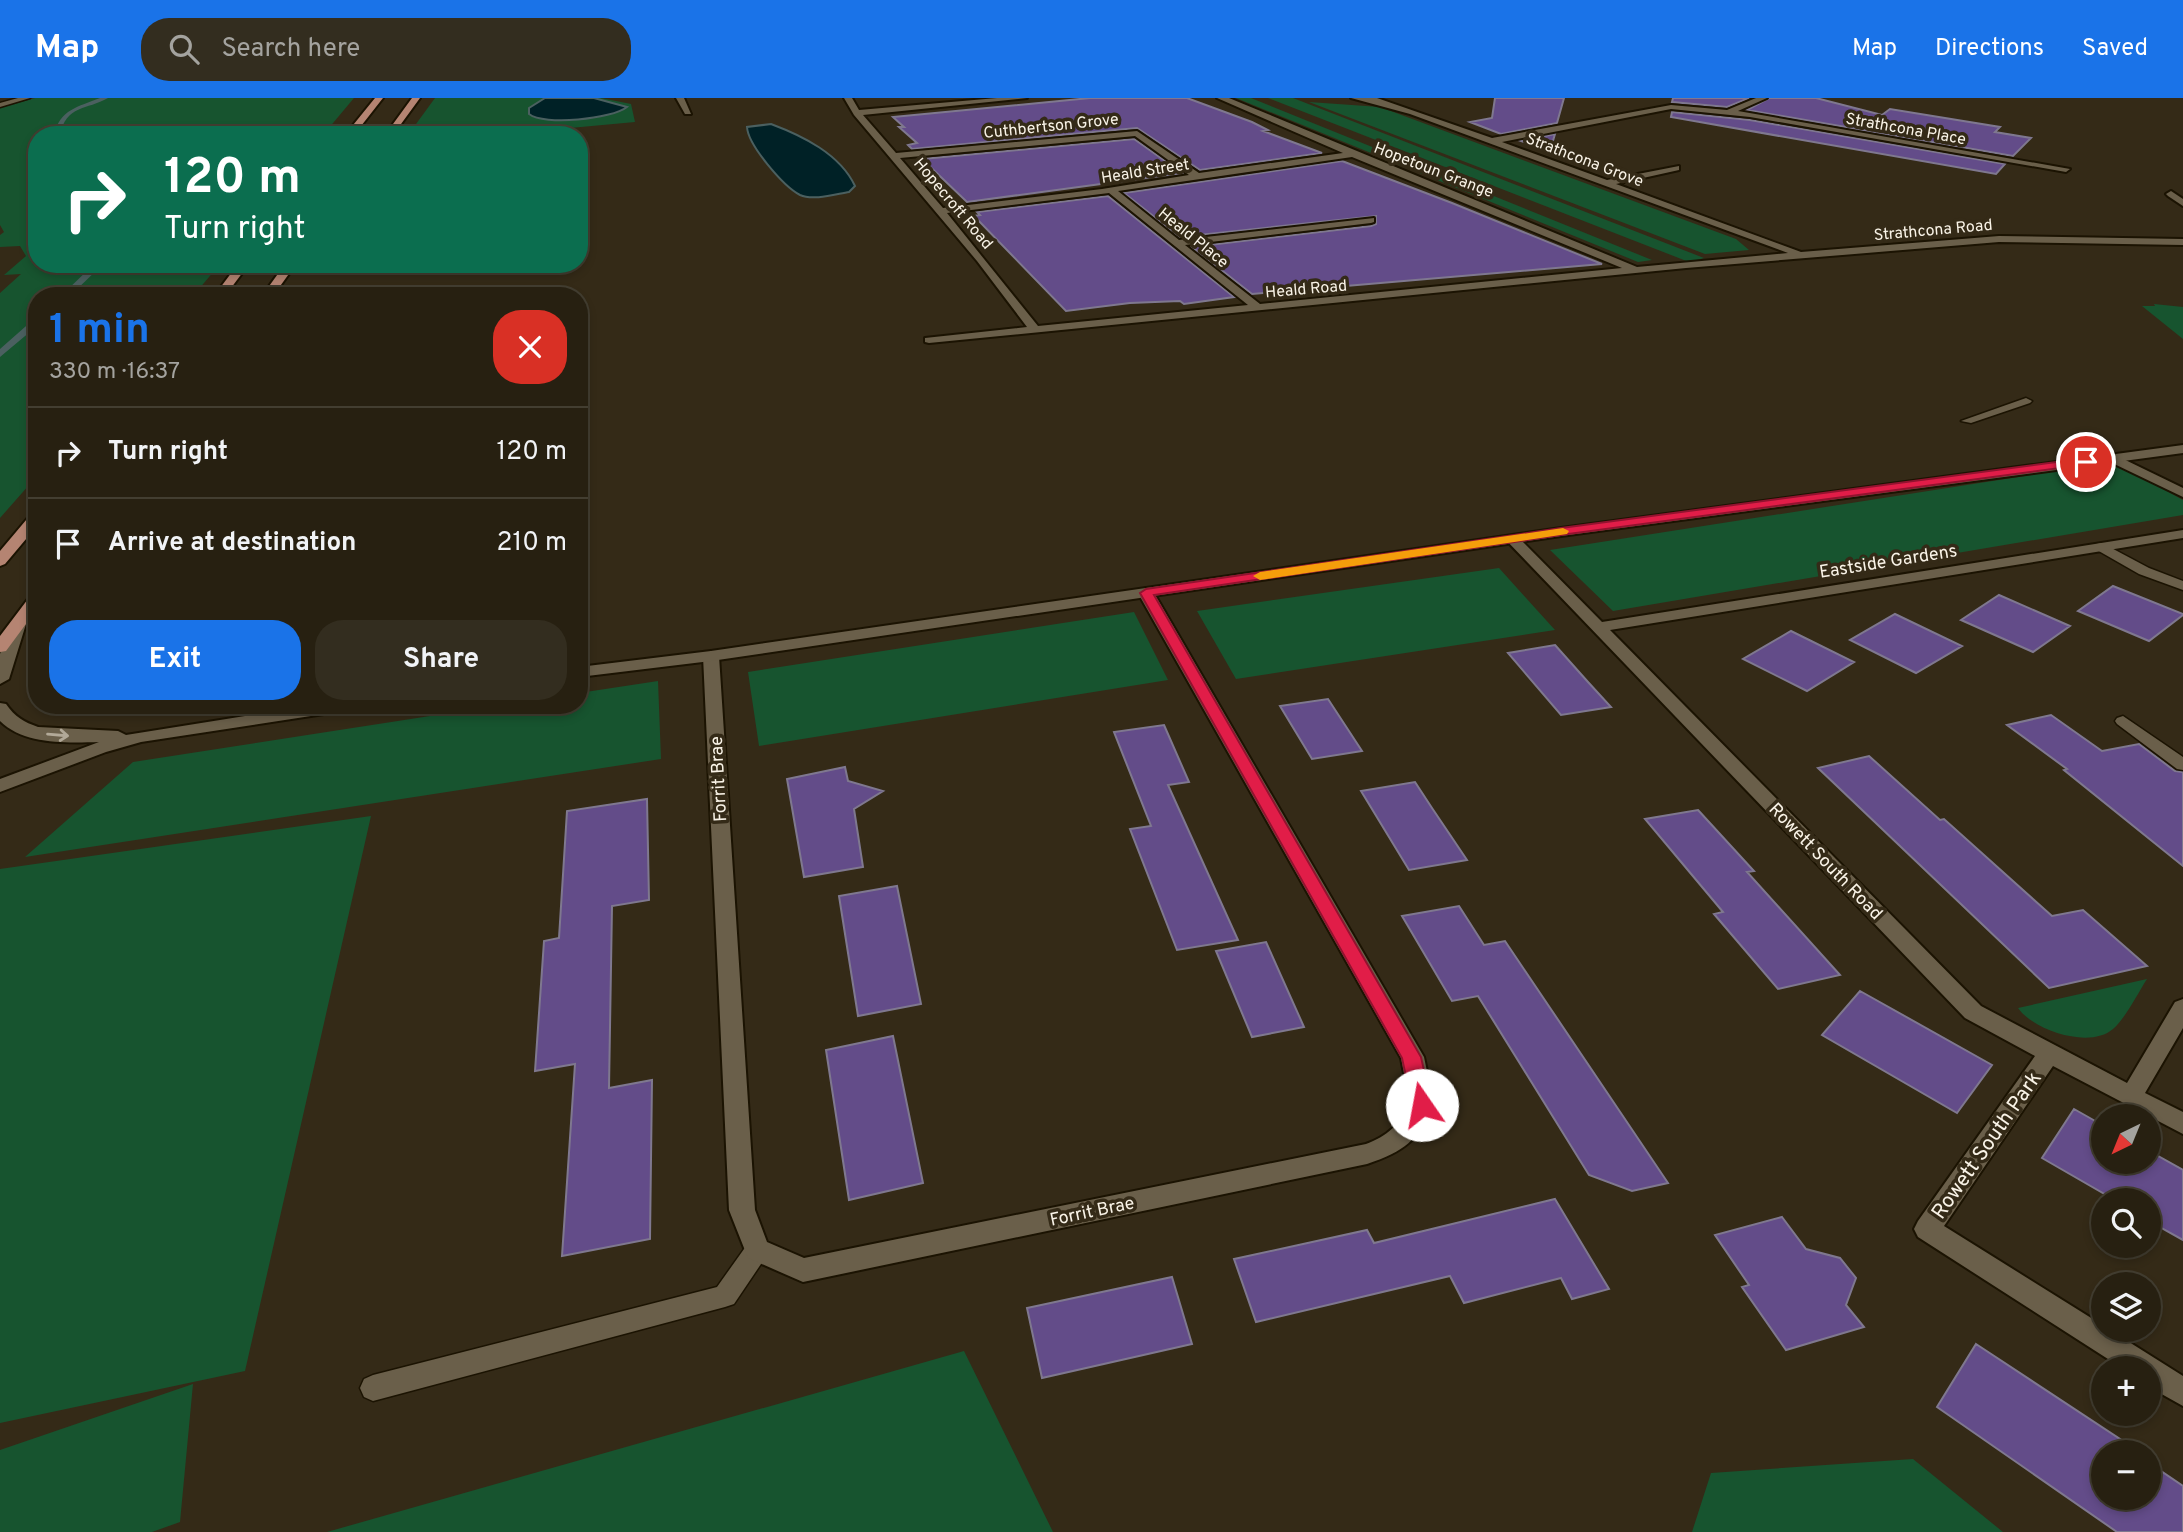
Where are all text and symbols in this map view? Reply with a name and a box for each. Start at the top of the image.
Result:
search box [141,18,631,81]
text: Map [35,28,99,70]
icon: search [165,30,203,68]
text: Search here [221,33,360,66]
text: Map [1852,34,1897,64]
text: Directions [1935,34,2044,64]
text: Saved [2082,34,2148,64]
street label: Cuthbertson Grove [983,110,1120,144]
street label: Strathcona Place [1844,110,1967,150]
street label: Strathcona Grove [1523,129,1646,193]
street label: Hopetoun Grange [1370,139,1496,203]
text: 120 m [164,149,301,211]
icon: right [49,154,140,245]
street label: Hopecroft Road [908,154,997,254]
street label: Heald Street [1100,155,1191,189]
street label: Heald Place [1153,204,1232,273]
text: Turn right [164,210,306,250]
street label: Strathcona Road [1873,216,1993,246]
street label: Heald Road [1264,276,1348,304]
text: 1 min [49,305,150,358]
button: close [493,310,567,384]
text: 330 m · 16:37 [49,358,180,387]
pin [2056,432,2116,492]
icon: right [49,434,87,472]
text: Turn right [108,436,228,469]
text: 120 m [497,436,567,469]
icon: arrive [2067,443,2105,481]
icon: arrive [49,525,87,563]
text: Arrive at destination [108,527,356,560]
text: 210 m [497,527,567,560]
street label: Eastside Gardens [1818,540,1959,585]
button: Exit [49,620,301,700]
button: Share [315,620,567,700]
one-way arrow [46,729,69,742]
street label: Forrit Brae [706,735,733,822]
street label: Rowett South Road [1763,799,1887,926]
street label: Rowett South Park [1926,1067,2048,1225]
position arrow [1385,1068,1459,1142]
north arrow [2091,1104,2161,1174]
map controls [2091,1104,2161,1510]
button: search [2091,1188,2161,1258]
street label: Forrit Brae [1048,1192,1137,1233]
button: layers [2091,1272,2161,1342]
button: + [2091,1356,2161,1426]
button: − [2091,1440,2161,1510]

